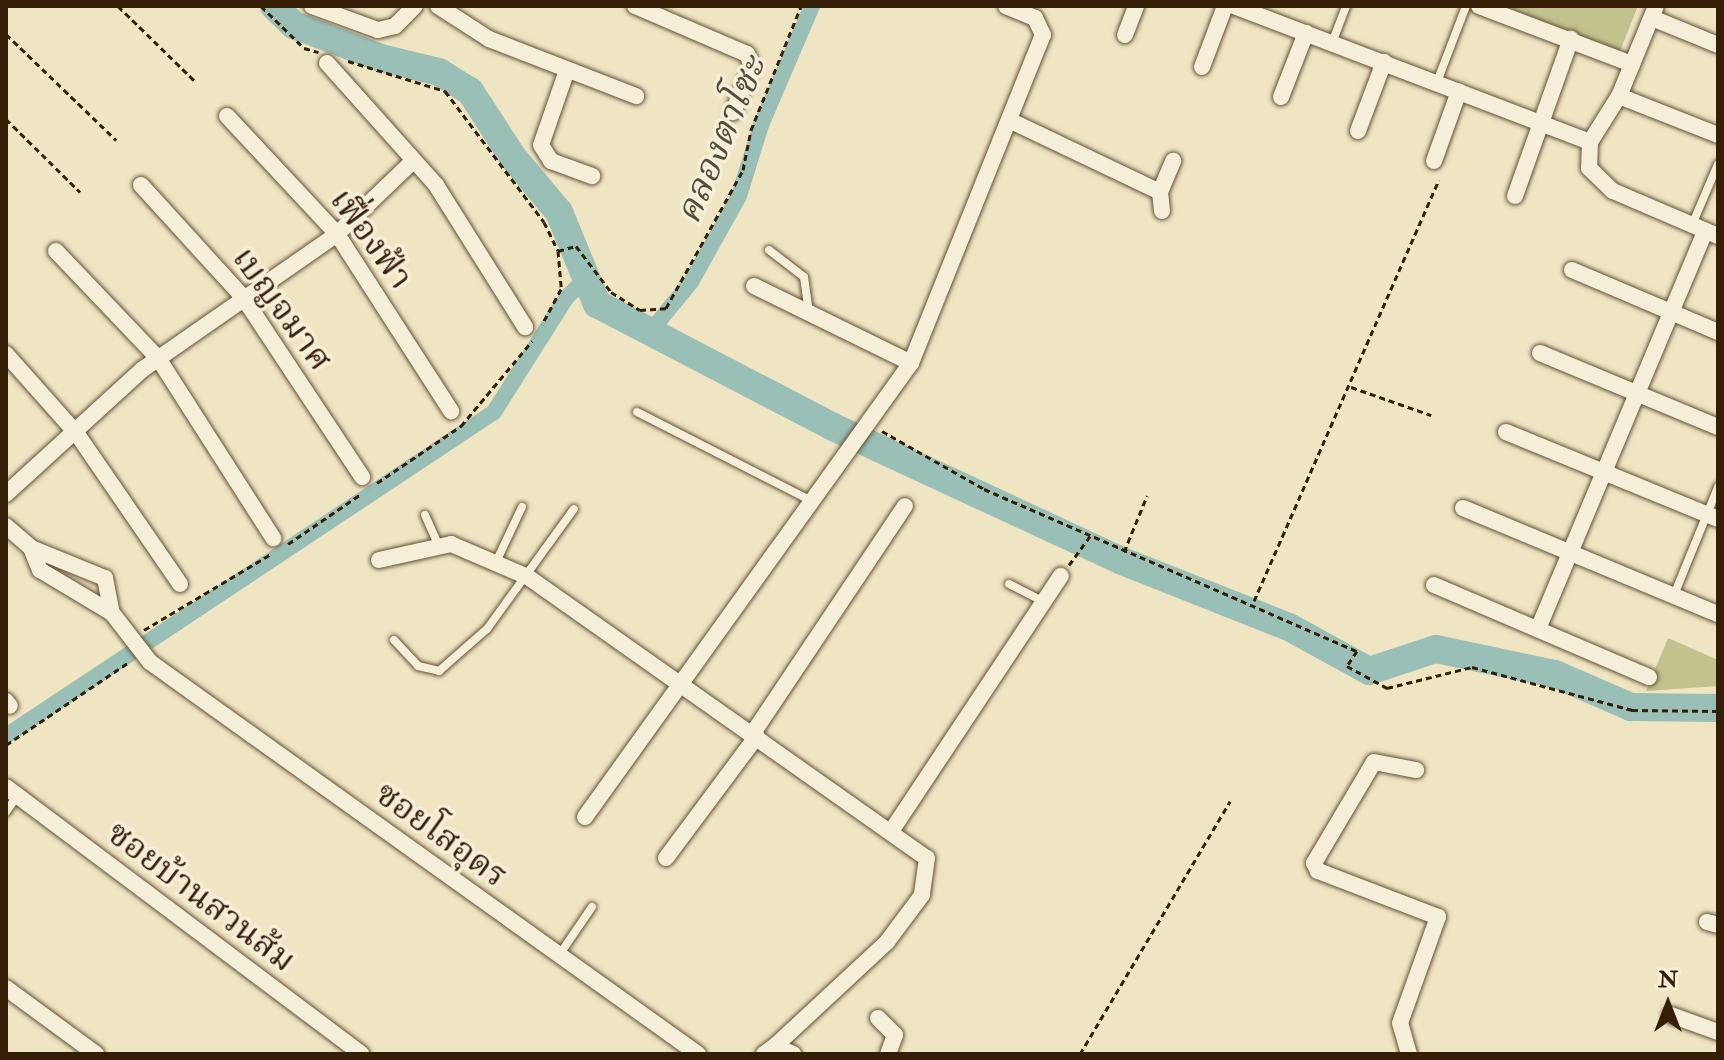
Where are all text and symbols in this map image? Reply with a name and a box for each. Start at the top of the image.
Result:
water label: คลองตาโซะ [667,50,775,230]
street label: เฟื่องฟ้า [321,181,421,297]
street label: เบญจมาศ [223,239,341,379]
street label: ซอยโสอุดร [367,774,515,896]
street label: ซอยบ้านสวนส้ม [99,813,303,981]
north arrow [1628,964,1708,1044]
text: N [1658,966,1678,994]

